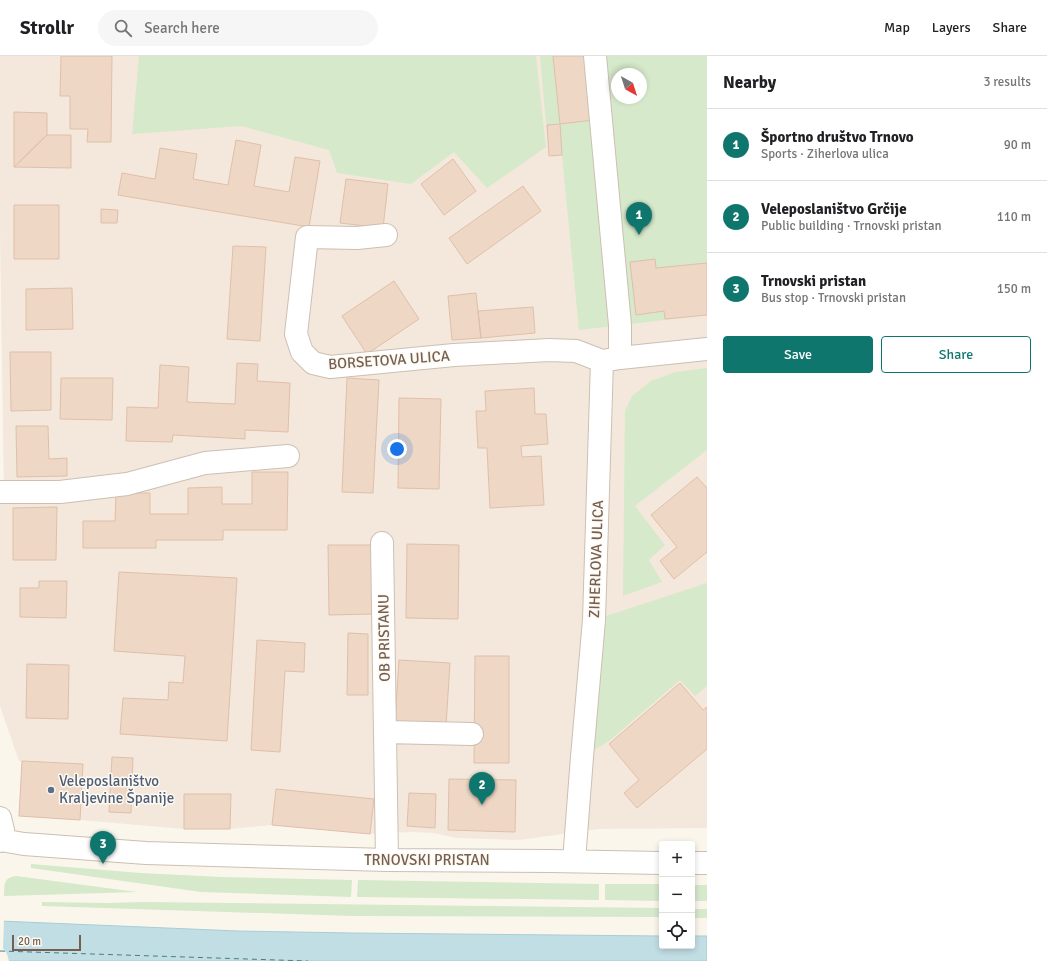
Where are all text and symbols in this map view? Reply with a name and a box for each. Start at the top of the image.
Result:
search box [98,10,378,46]
text: Strollr [20,16,74,40]
icon: search [112,17,134,39]
text: Search here [144,19,220,37]
text: Map [884,19,910,36]
text: Layers [932,19,971,36]
text: Share [993,19,1027,36]
north arrow [611,68,647,104]
text: Nearby [723,72,776,93]
text: 3 results [983,74,1031,90]
text: Športno društvo Trnovo [761,128,914,146]
text: 1 [732,137,740,153]
text: 90 m [1004,137,1031,153]
text: Sports · Ziherlova ulica [761,146,889,162]
text: Veleposlaništvo Grčije [761,200,907,218]
pin: 1 [626,202,652,235]
text: 2 [732,209,740,225]
text: 110 m [997,209,1031,225]
text: Public building · Trnovski pristan [761,218,942,234]
text: Trnovski pristan [761,272,866,290]
text: 3 [732,281,740,297]
text: 150 m [997,281,1031,297]
text: Bus stop · Trnovski pristan [761,290,906,306]
button: Save [723,336,873,373]
button: Share [881,336,1031,373]
street label: BORSETOVA ULICA [328,347,450,373]
your location [387,439,407,459]
street label: ZIHERLOVA ULICA [585,500,607,618]
street label: OB PRISTANU [374,594,394,682]
place label: Veleposlaništvo Kraljevine Španije [59,772,174,807]
pin: 2 [469,772,495,805]
marker: Veleposlaništvo Kraljevine Španije [46,785,56,795]
pin: 3 [90,831,116,864]
map controls [659,841,695,949]
button: + [659,841,695,877]
street label: TRNOVSKI PRISTAN [364,851,490,869]
button: − [659,877,695,913]
button: locate [659,913,695,949]
scale bar [12,933,81,952]
text: 20 m [18,935,41,948]

